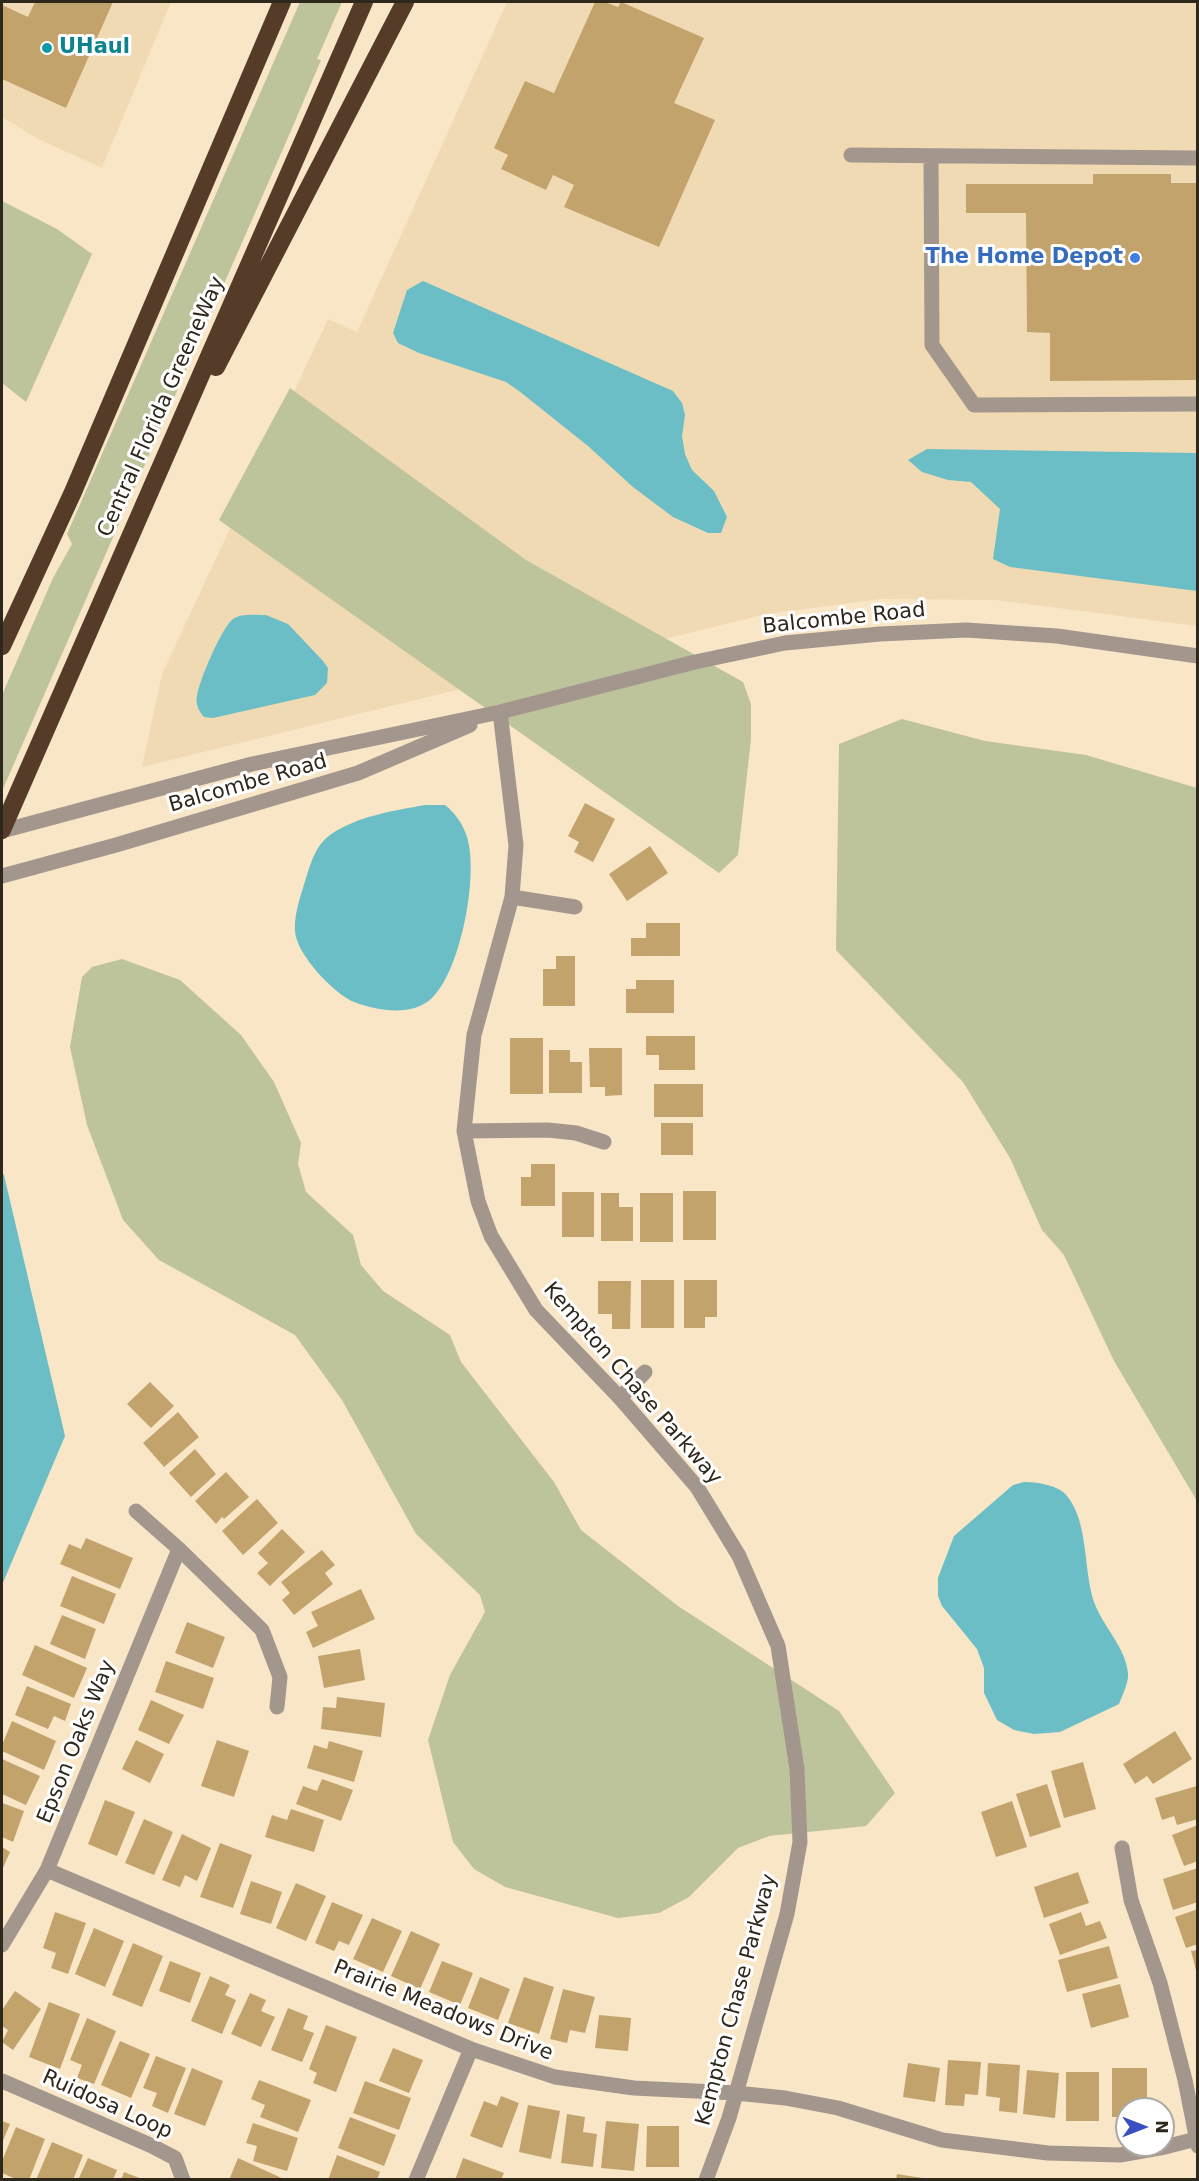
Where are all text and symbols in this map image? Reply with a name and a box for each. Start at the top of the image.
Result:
place label: UHaul [59,35,130,61]
marker: UHaul [40,41,54,55]
place label: The Home Depot [926,245,1123,271]
marker: The Home Depot [1128,251,1142,265]
street label: Central Florida GreeneWay [93,273,231,541]
street label: Balcombe Road [761,598,927,640]
street label: Balcombe Road [166,749,330,819]
street label: Kempton Chase Parkway [537,1278,727,1490]
street label: Epson Oaks Way [33,1656,121,1828]
street label: Kempton Chase Parkway [691,1871,783,2129]
street label: Prairie Meadows Drive [330,1955,556,2067]
street label: Ruidosa Loop [38,2065,176,2145]
north arrow [1115,2097,1175,2157]
text: N [1152,2120,1171,2134]

